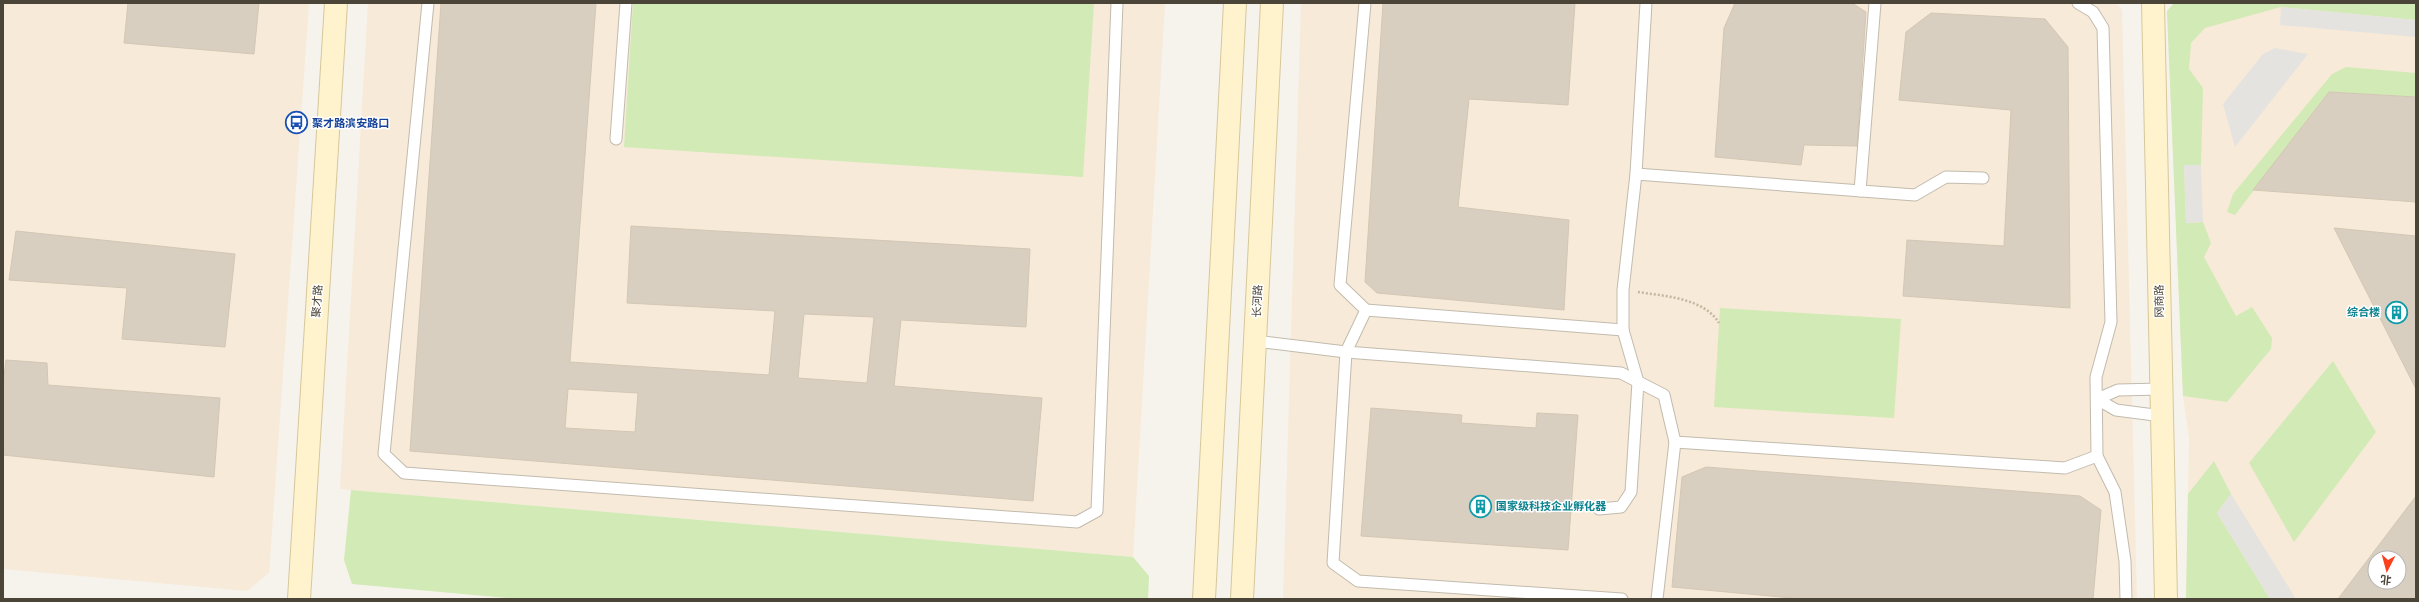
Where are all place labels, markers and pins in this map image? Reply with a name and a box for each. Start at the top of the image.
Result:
bus stop icon: 聚才路滨安路口 [284,110,310,136]
place label: 聚才路滨安路口 [312,117,389,129]
building icon: 综合楼 [2383,299,2409,325]
place label: 综合楼 [2347,306,2380,318]
building icon: 国家级科技企业孵化器 [1468,493,1494,519]
place label: 国家级科技企业孵化器 [1496,500,1607,512]

